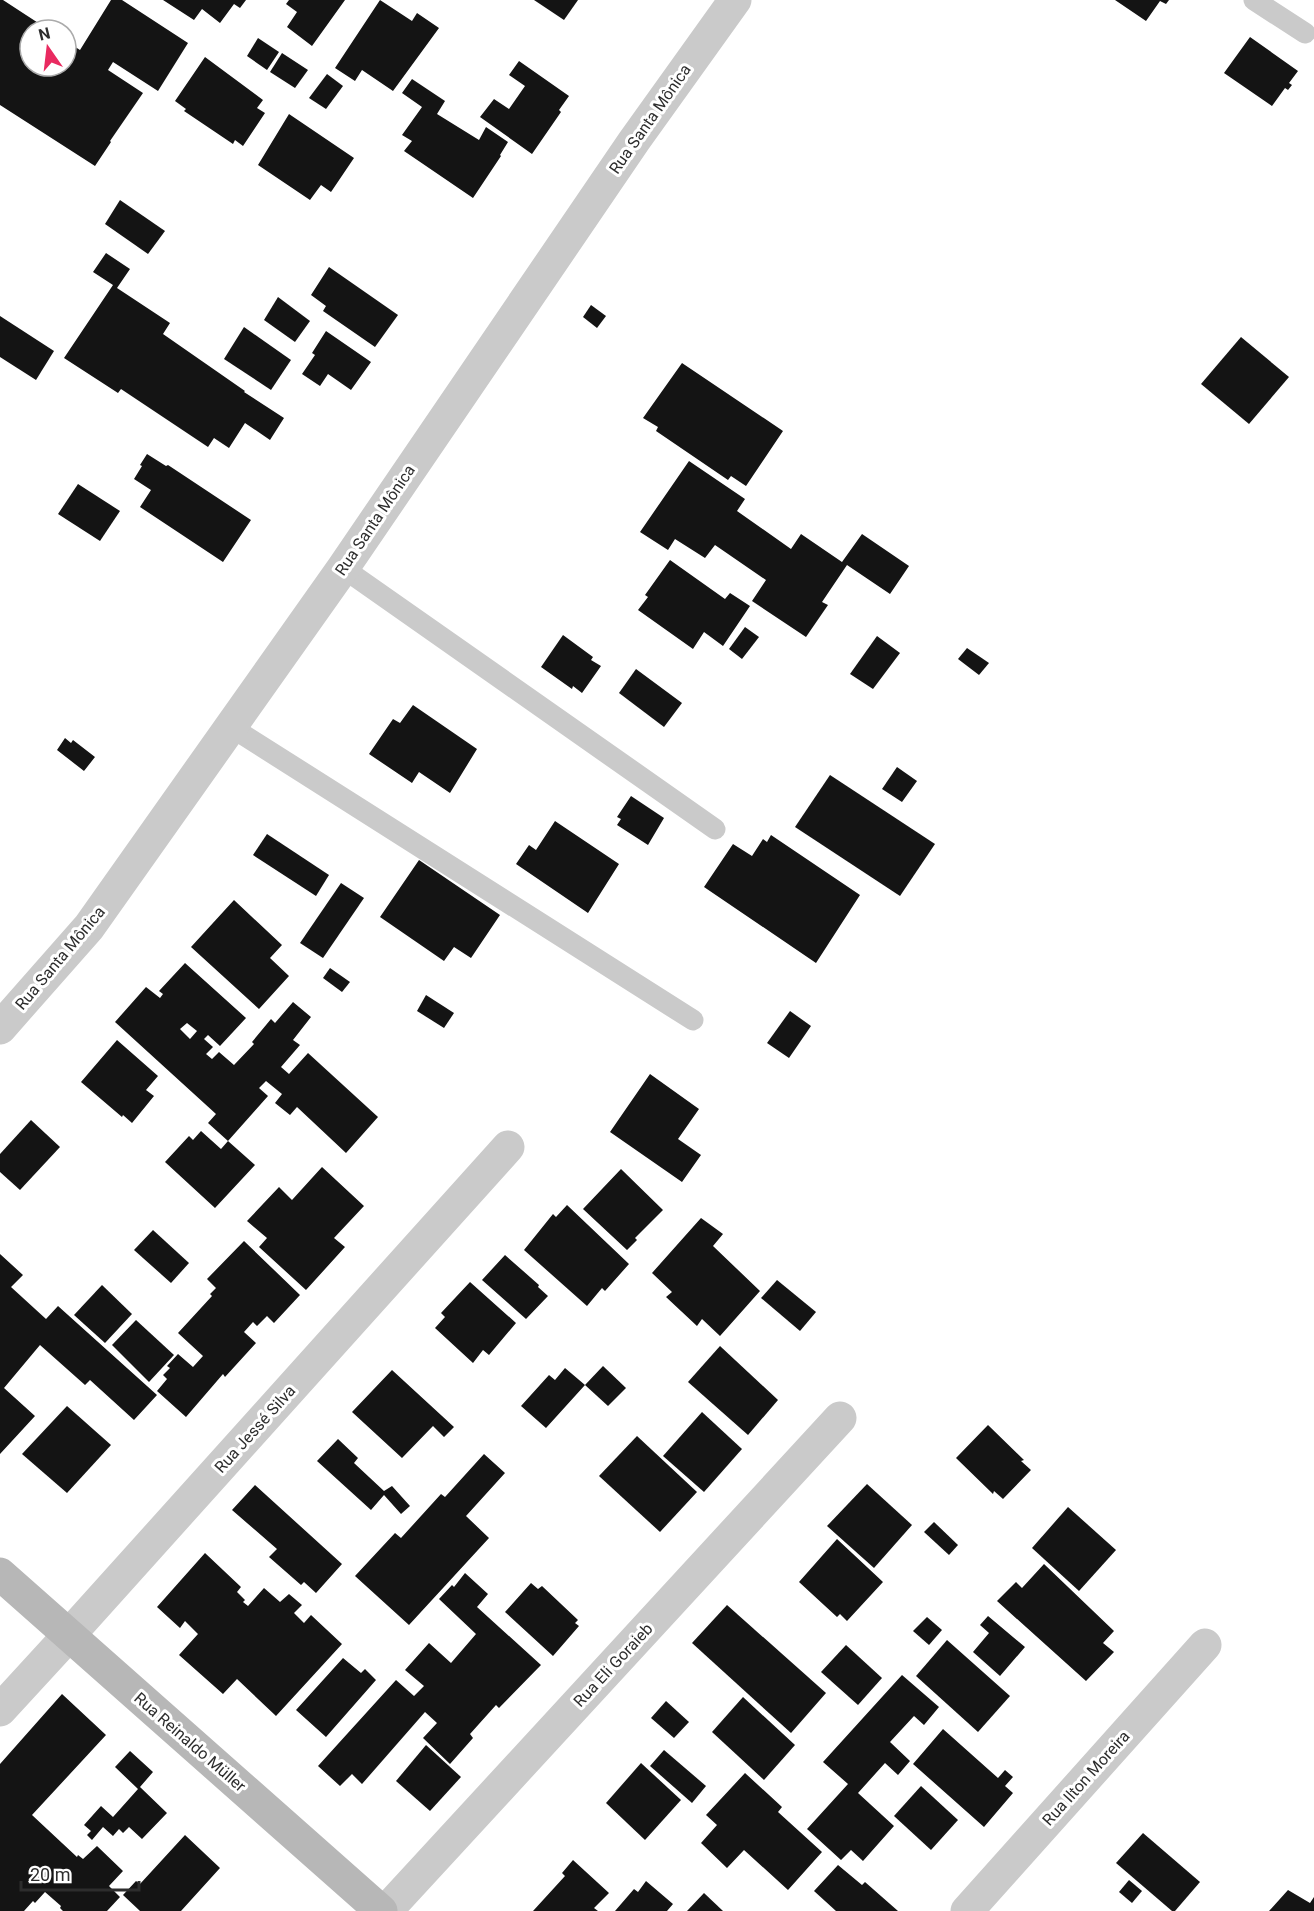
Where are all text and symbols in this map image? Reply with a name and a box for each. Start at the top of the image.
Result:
north arrow [18,18,78,78]
text: N [37,23,52,45]
street label: Rua Santa Mônica [605,61,695,177]
street label: Rua Santa Mônica [331,461,419,579]
street label: Rua Santa Mônica [11,902,109,1014]
street label: Rua Jessé Silva [211,1381,299,1477]
street label: Rua Eli Goraieb [569,1619,657,1711]
street label: Rua Reinaldo Müller [130,1688,250,1796]
street label: Rua Ilton Moreira [1038,1727,1134,1829]
scale bar [21,1854,140,1892]
text: 20 m [30,1864,70,1885]

